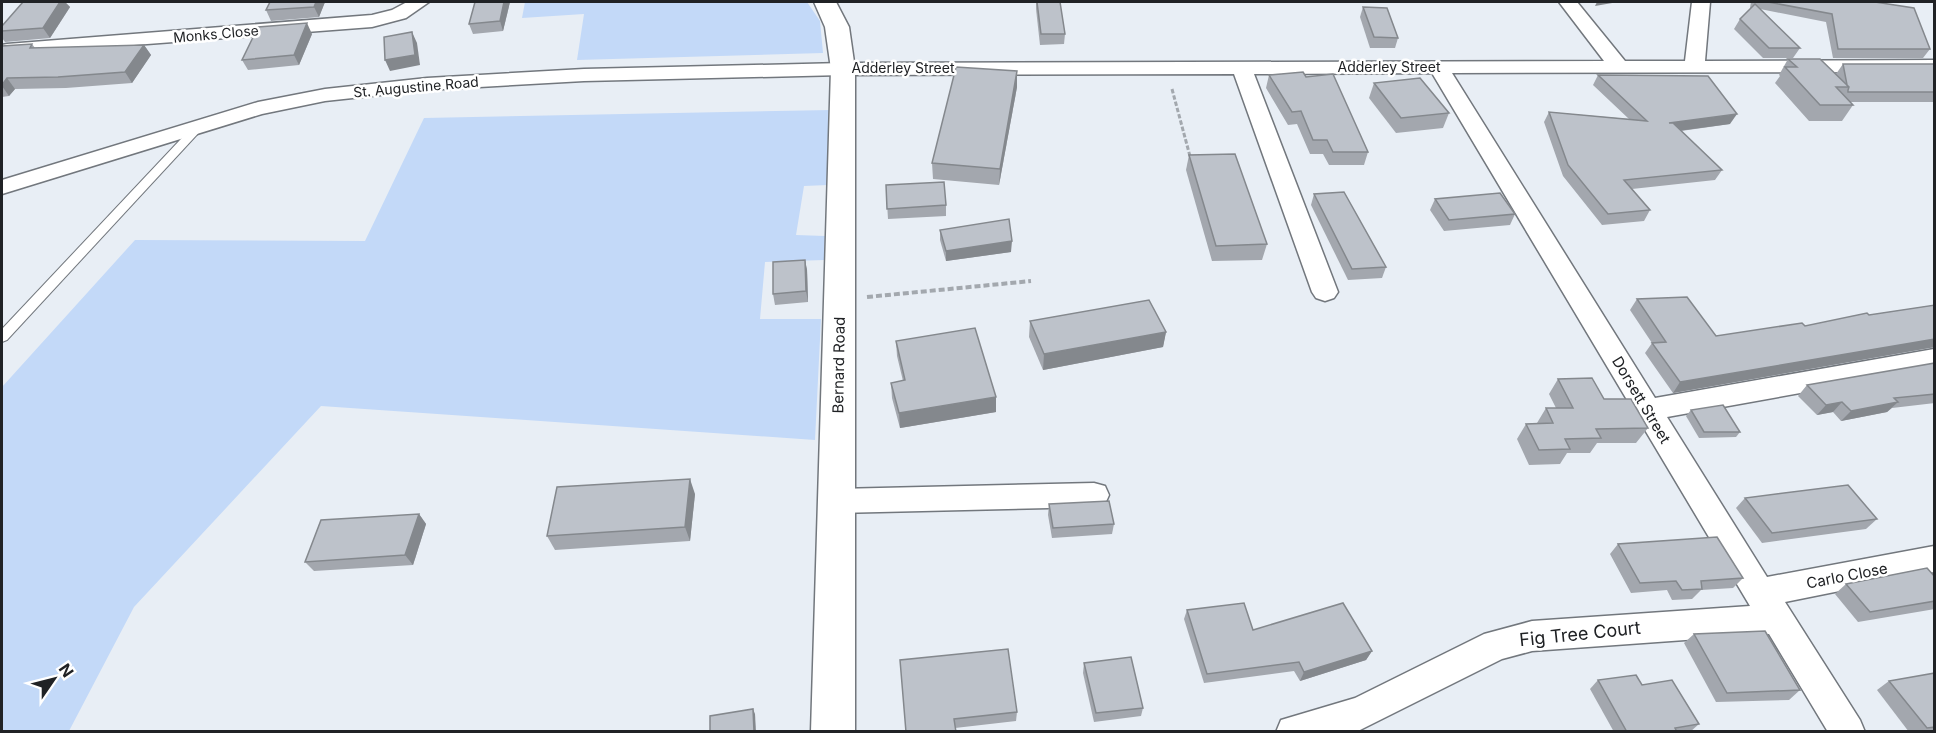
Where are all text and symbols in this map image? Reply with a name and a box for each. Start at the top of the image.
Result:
street label: Monks Close [172,21,259,46]
street label: Adderley Street [1337,58,1441,75]
street label: Adderley Street [851,59,955,76]
street label: St. Augustine Road [353,73,479,100]
street label: Bernard Road [828,316,849,414]
street label: Dorsett Street [1608,353,1675,447]
street label: Carlo Close [1805,558,1889,593]
street label: Fig Tree Court [1518,617,1642,650]
north arrow [24,649,84,709]
text: N [55,660,78,681]

